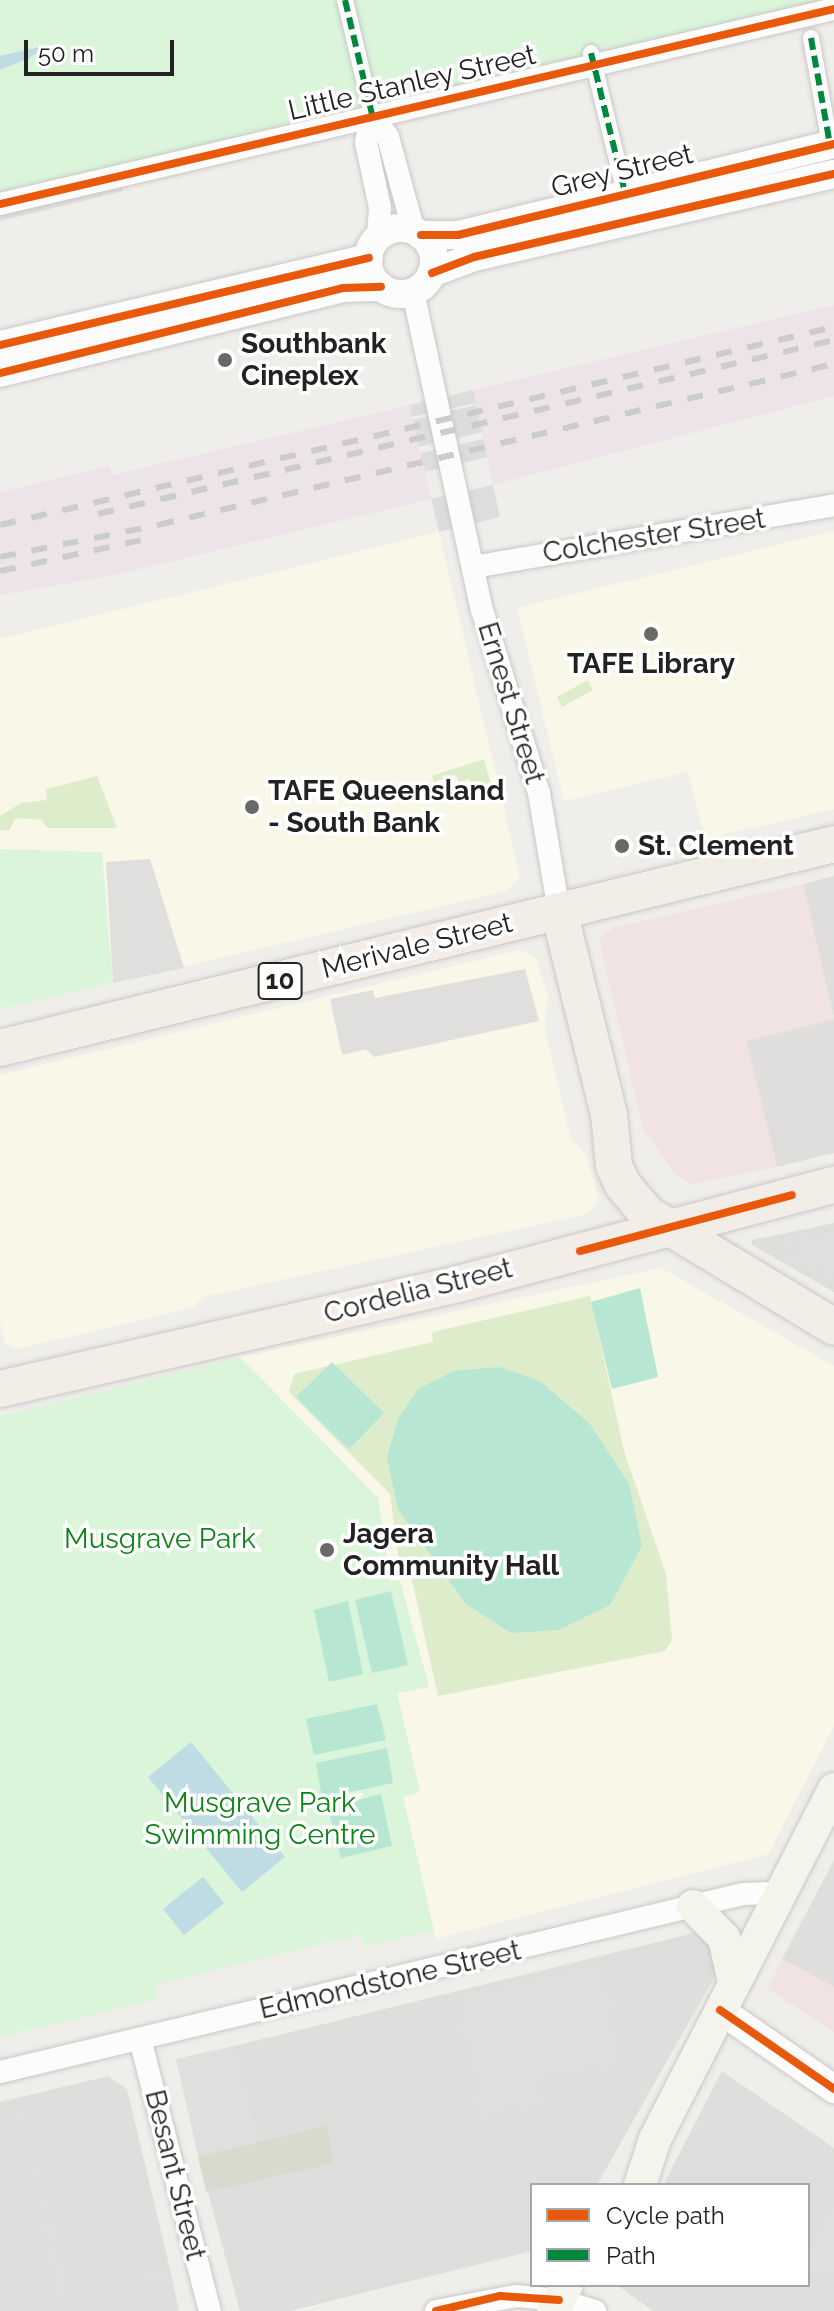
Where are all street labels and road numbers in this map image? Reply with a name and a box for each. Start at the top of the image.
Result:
street label: Little Stanley Street [285,38,539,128]
street label: Grey Street [547,137,697,205]
street label: Colchester Street [540,502,768,570]
street label: Ernest Street [470,618,552,788]
street label: Merivale Street [318,906,516,986]
road number: 10 [256,959,304,1003]
street label: Cordelia Street [320,1251,516,1331]
street label: Edmondstone Street [256,1934,524,2026]
street label: Besant Street [138,2086,212,2264]

